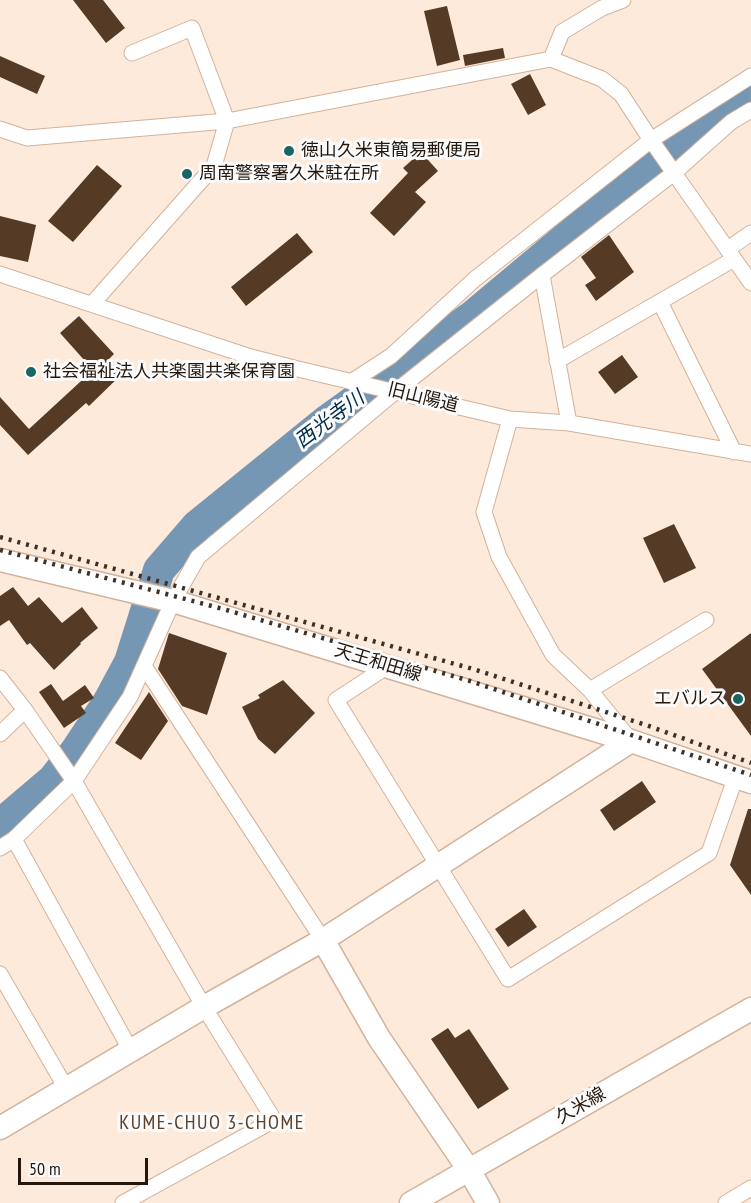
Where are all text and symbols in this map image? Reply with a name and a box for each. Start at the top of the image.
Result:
place label: 徳山久米東簡易郵便局 [301,140,481,162]
marker: 徳山久米東簡易郵便局 [282,144,296,158]
place label: 周南警察署久米駐在所 [199,163,379,185]
marker: 周南警察署久米駐在所 [180,167,194,181]
place label: 社会福祉法人共楽園共楽保育園 [43,361,295,383]
marker: 社会福祉法人共楽園共楽保育園 [24,365,38,379]
street label: 旧山陽道 [385,379,461,417]
water label: 西光寺川 [291,386,369,454]
street label: 天王和田線 [332,640,424,686]
place label: エバルス [654,688,726,710]
marker: エバルス [731,692,745,706]
street label: 久米線 [552,1083,610,1129]
district label: KUME-CHUO 3-CHOME [119,1111,305,1135]
scale bar [21,1146,152,1184]
text: 50 m [29,1157,61,1180]

